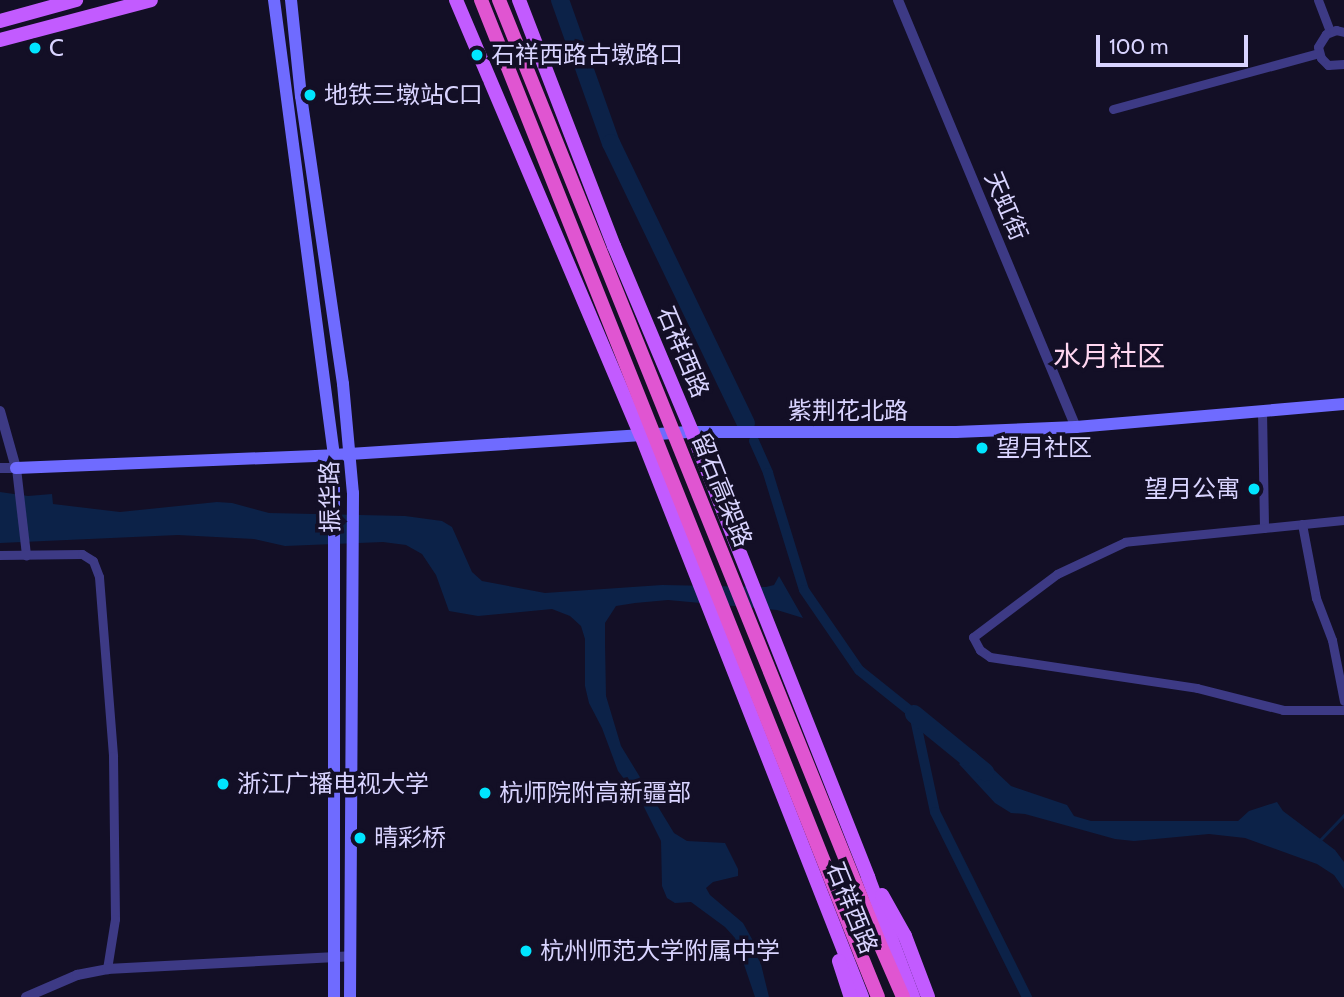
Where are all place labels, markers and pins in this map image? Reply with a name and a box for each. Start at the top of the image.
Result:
place label: C [49,34,64,62]
marker: C [27,40,43,56]
place label: 石祥西路古墩路口 [491,41,683,69]
marker: 石祥西路古墩路口 [469,47,485,63]
place label: 地铁三墩站C口 [324,81,483,109]
marker: 地铁三墩站C口 [302,87,318,103]
place label: 望月社区 [996,434,1092,462]
marker: 望月社区 [974,440,990,456]
place label: 望月公寓 [1144,475,1240,503]
marker: 望月公寓 [1246,481,1262,497]
place label: 浙江广播电视大学 [237,770,429,798]
marker: 浙江广播电视大学 [215,776,231,792]
place label: 杭师院附高新疆部 [499,779,691,807]
marker: 杭师院附高新疆部 [477,785,493,801]
place label: 晴彩桥 [374,824,446,852]
marker: 晴彩桥 [352,830,368,846]
place label: 杭州师范大学附属中学 [540,937,780,965]
marker: 杭州师范大学附属中学 [518,943,534,959]

